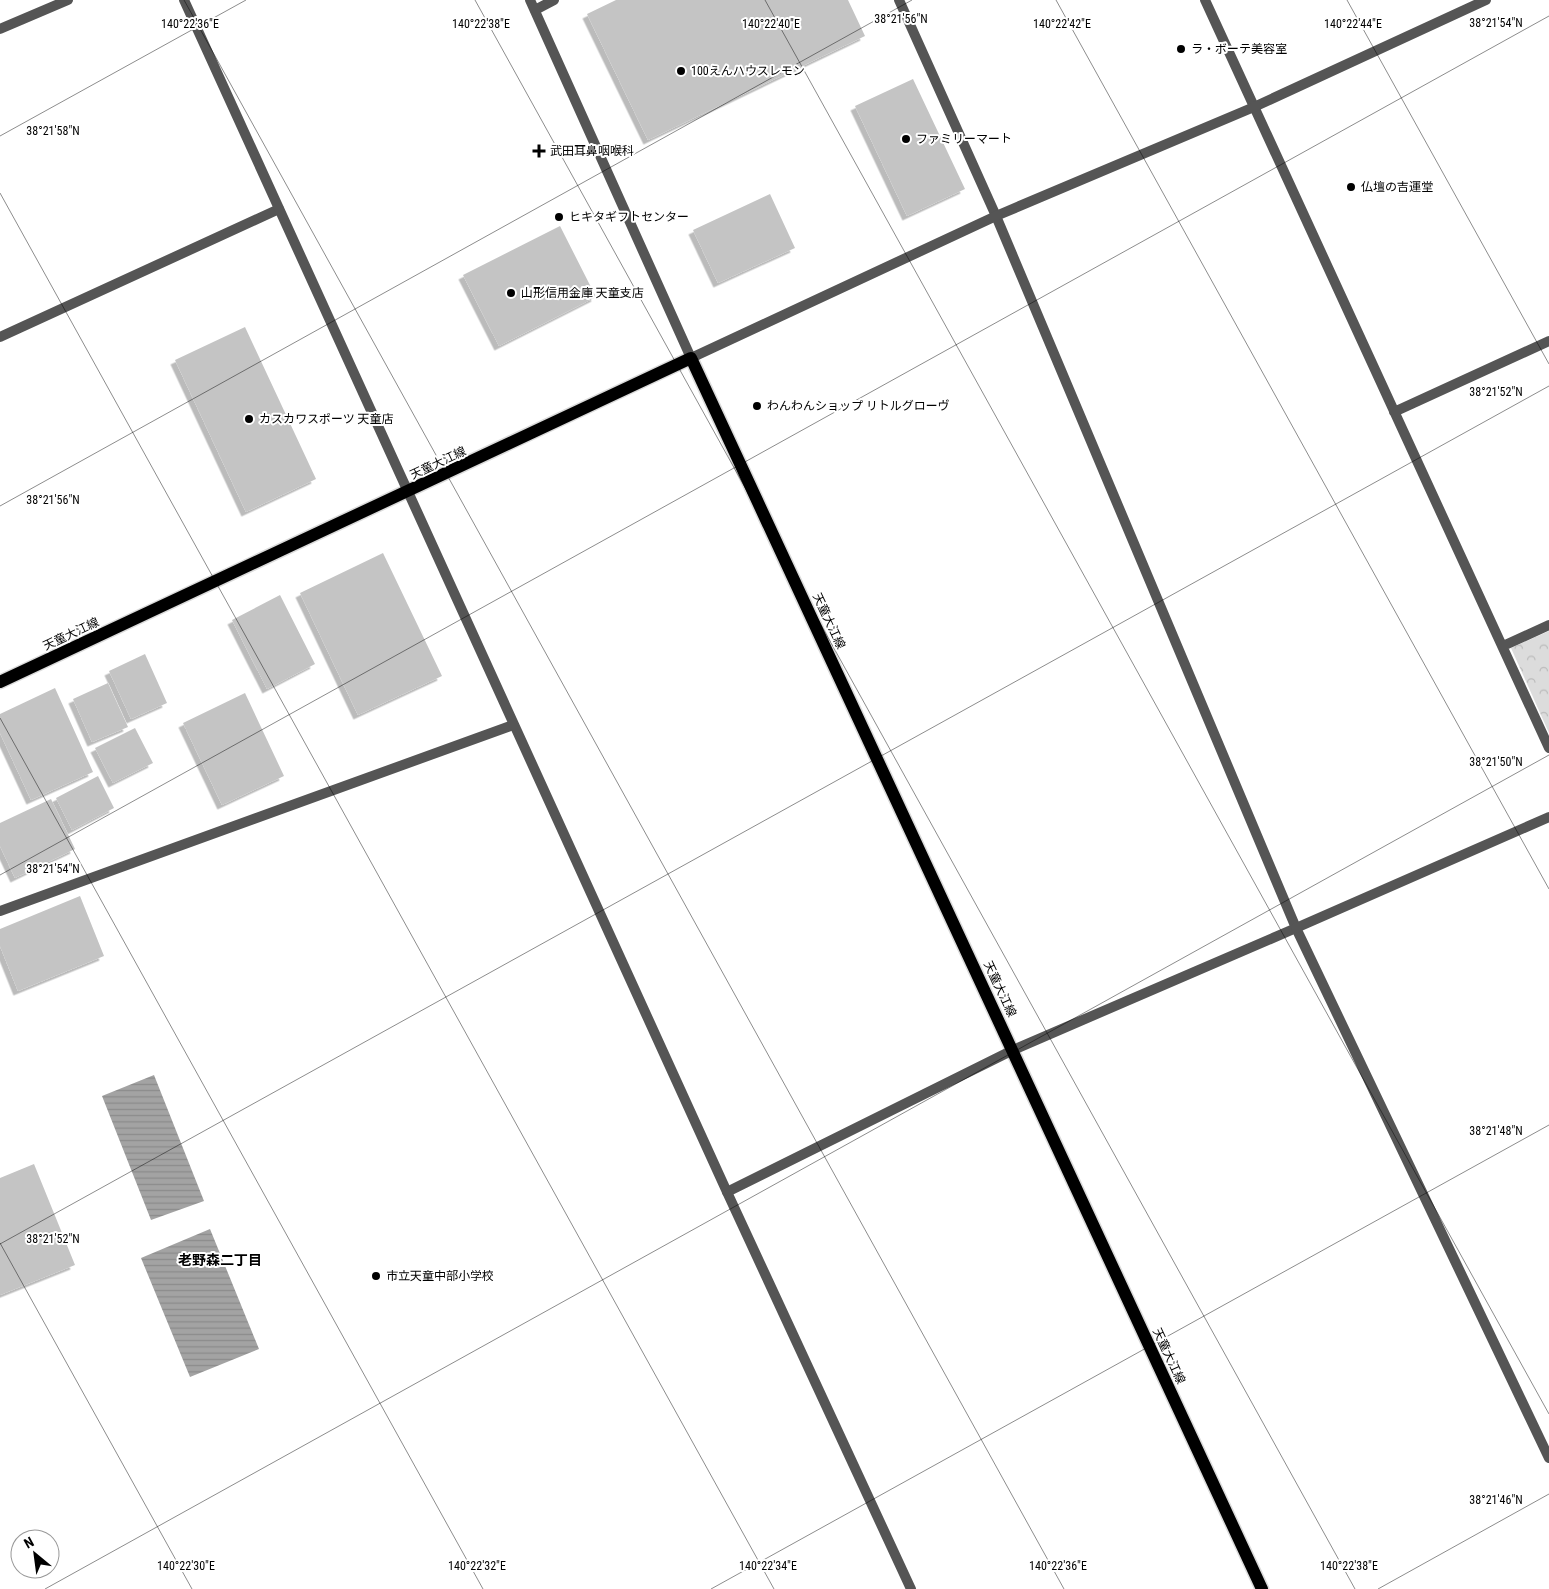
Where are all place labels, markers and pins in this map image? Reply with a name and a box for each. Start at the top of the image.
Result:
place label: ラ・ボーテ美容室 [1191,42,1287,56]
marker: ラ・ボーテ美容室 [1175,43,1187,55]
place label: 100えんハウスレモン [691,64,805,78]
marker: 100えんハウスレモン [675,65,687,77]
place label: ファミリーマート [916,132,1012,146]
marker: ファミリーマート [900,133,912,145]
marker: 武田耳鼻咽喉科 [532,144,546,158]
place label: 武田耳鼻咽喉科 [550,144,634,158]
place label: 仏壇の吉運堂 [1361,180,1433,194]
marker: 仏壇の吉運堂 [1345,181,1357,193]
place label: ヒキタギフトセンター [569,210,689,224]
marker: ヒキタギフトセンター [553,211,565,223]
place label: 山形信用金庫 天童支店 [521,286,644,300]
marker: 山形信用金庫 天童支店 [505,287,517,299]
place label: わんわんショップ リトルグローヴ [767,399,950,413]
marker: わんわんショップ リトルグローヴ [751,400,763,412]
place label: カスカワスポーツ 天童店 [259,412,394,426]
marker: カスカワスポーツ 天童店 [243,413,255,425]
place label: 市立天童中部小学校 [386,1269,494,1283]
marker: 市立天童中部小学校 [370,1270,382,1282]

